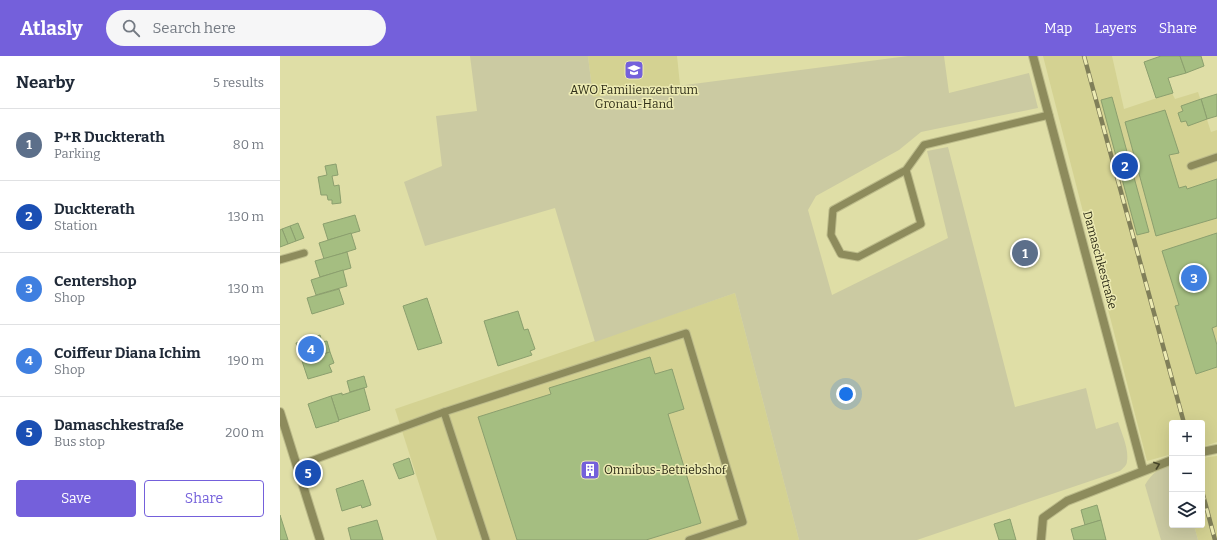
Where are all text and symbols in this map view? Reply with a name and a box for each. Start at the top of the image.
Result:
search box [106,10,386,46]
text: Atlasly [20,17,82,40]
icon: search [120,17,142,39]
text: Search here [152,19,236,37]
text: Map [1044,20,1072,37]
text: Layers [1094,20,1137,37]
text: Share [1159,20,1197,37]
school or university icon: AWO Familienzentrum Gronau-Hand [623,59,645,81]
text: Nearby [16,72,75,93]
text: 5 results [213,75,264,90]
place label: AWO Familienzentrum Gronau-Hand [570,83,699,111]
text: P+R Duckterath [54,128,165,146]
text: 1 [26,137,32,152]
text: 80 m [233,137,264,152]
text: Parking [54,146,101,161]
pin: 2 [1112,151,1138,181]
text: Duckterath [54,200,135,218]
text: 2 [25,209,33,224]
text: 130 m [228,209,264,224]
street label: Damaschkestraße [1080,209,1120,311]
text: Station [54,218,98,233]
pin: 1 [1012,238,1038,268]
pin: 3 [1181,263,1207,293]
text: Centershop [54,272,137,290]
text: 3 [25,281,33,296]
text: 130 m [228,281,264,296]
text: Shop [54,290,85,305]
pin: 4 [298,334,324,364]
text: Coiffeur Diana Ichim [54,344,201,362]
text: 4 [25,353,33,368]
text: 190 m [228,353,264,368]
text: Shop [54,362,85,377]
your location [836,384,856,404]
text: Damaschkestraße [54,416,184,434]
map controls [1169,420,1205,528]
button: + [1169,420,1205,456]
text: 5 [25,425,33,440]
text: 200 m [225,425,264,440]
text: Bus stop [54,434,105,449]
button: − [1169,456,1205,492]
pin: 5 [295,458,321,488]
building icon: Omnibus-Betriebshof [579,459,601,481]
one-way arrow [1154,462,1161,470]
place label: Omnibus-Betriebshof [604,463,727,477]
button: Save [16,480,136,517]
button: Share [144,480,264,517]
button: layers [1169,492,1205,528]

